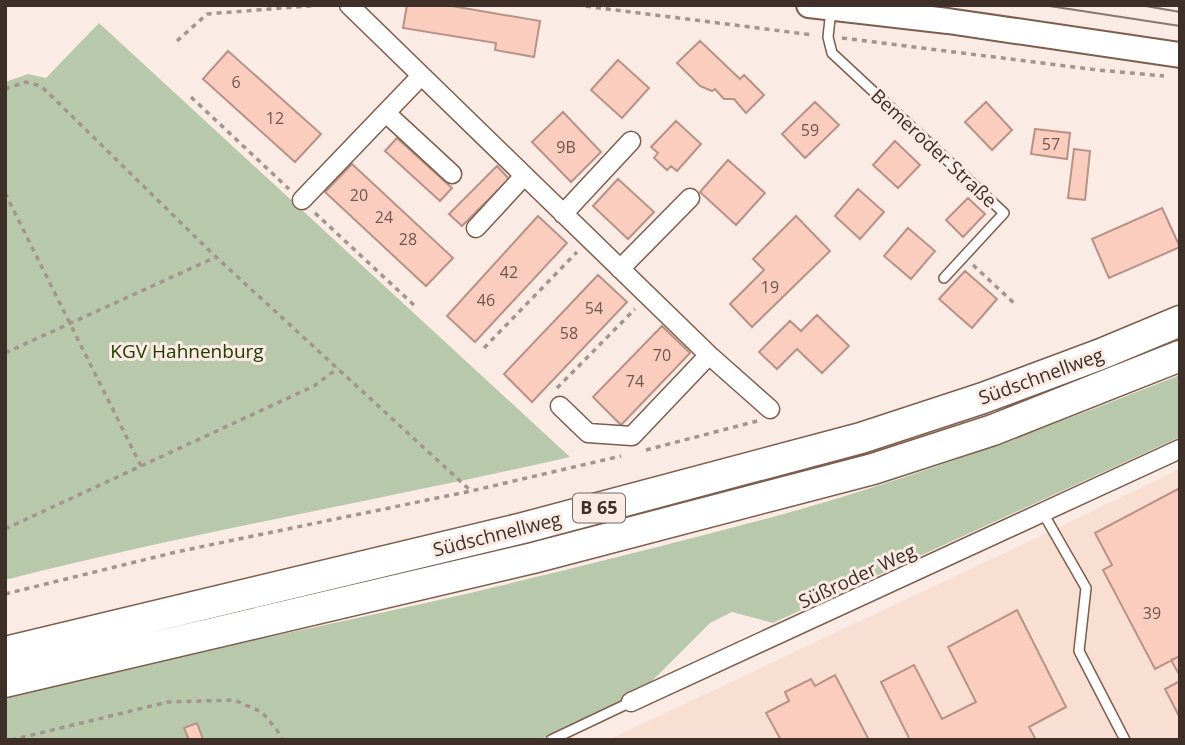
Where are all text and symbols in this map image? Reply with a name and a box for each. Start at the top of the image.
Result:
house number: 6 [231,71,241,93]
street label: Bemeroder Straße [865,83,1003,213]
house number: 12 [266,107,284,129]
house number: 59 [801,119,819,141]
house number: 57 [1042,133,1060,155]
house number: 9B [556,136,576,158]
house number: 20 [350,184,368,206]
house number: 24 [375,206,393,228]
house number: 28 [399,228,417,250]
house number: 42 [500,261,518,283]
house number: 19 [761,276,779,298]
house number: 46 [477,289,495,311]
house number: 54 [585,297,603,319]
house number: 58 [560,322,578,344]
park label: KGV Hahnenburg [110,338,264,364]
street label: Südschnellweg [975,341,1107,411]
house number: 70 [653,344,671,366]
house number: 74 [626,370,644,392]
road number: B 65 [573,494,625,522]
street label: Südschnellweg [430,506,564,562]
street label: Süßroder Weg [794,537,920,615]
house number: 39 [1143,602,1161,624]

